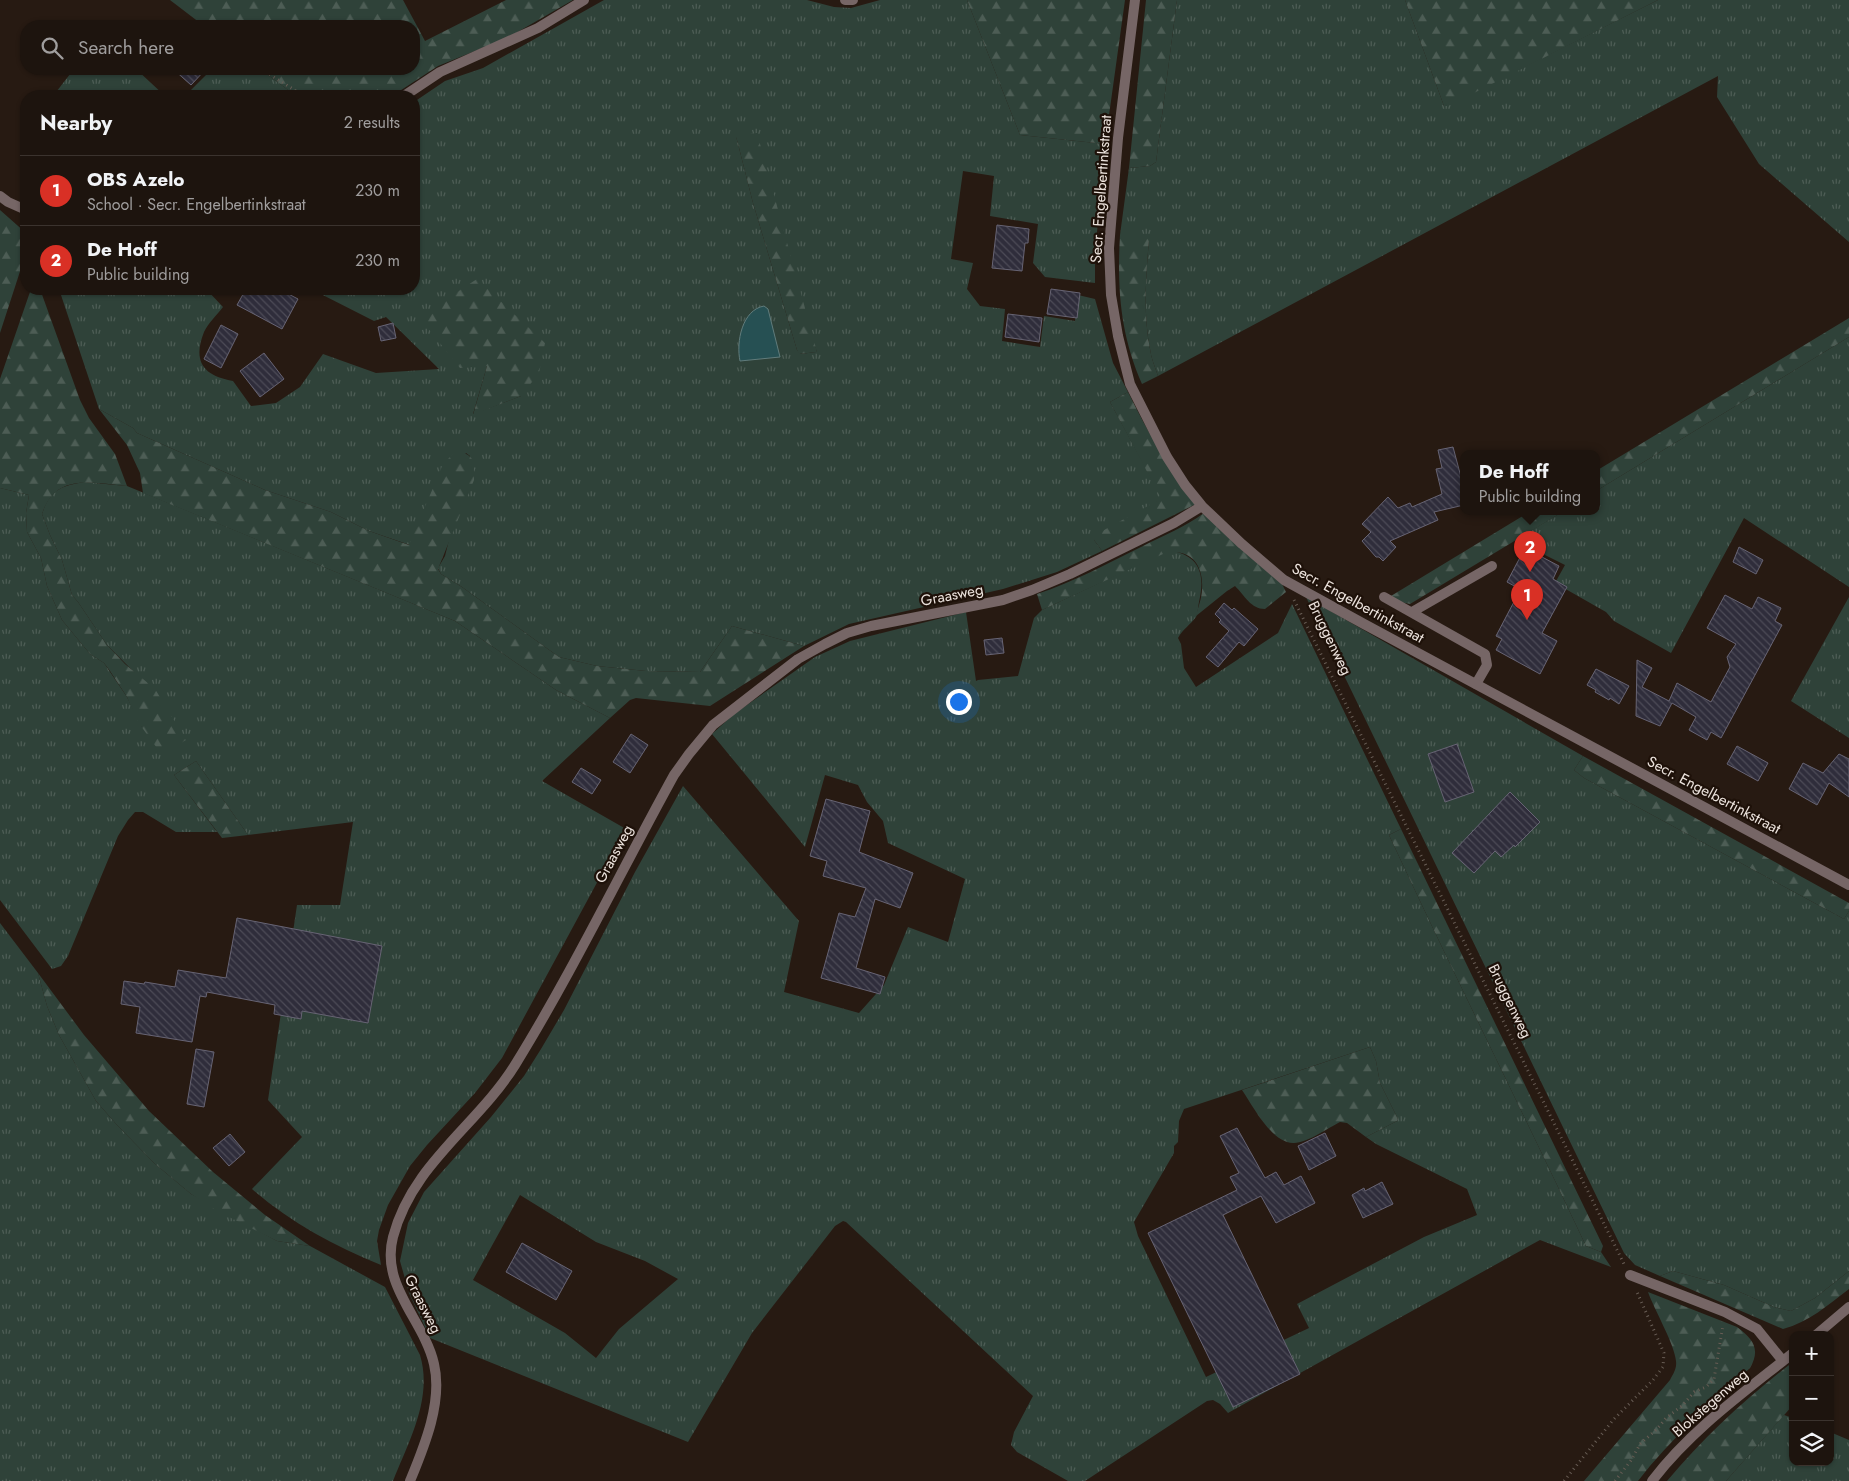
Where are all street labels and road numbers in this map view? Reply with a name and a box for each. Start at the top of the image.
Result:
street label: Secr. Engelbertinkstraat [1085,114,1117,264]
street label: Secr. Engelbertinkstraat [1288,557,1429,649]
street label: Graasweg [919,578,985,612]
street label: Bruggenweg [1303,597,1357,679]
street label: Secr. Engelbertinkstraat [1643,750,1785,840]
street label: Graasweg [589,821,639,887]
street label: Bruggenweg [1483,960,1537,1042]
street label: Graasweg [399,1271,447,1337]
street label: Blokstegenweg [1667,1364,1753,1442]

